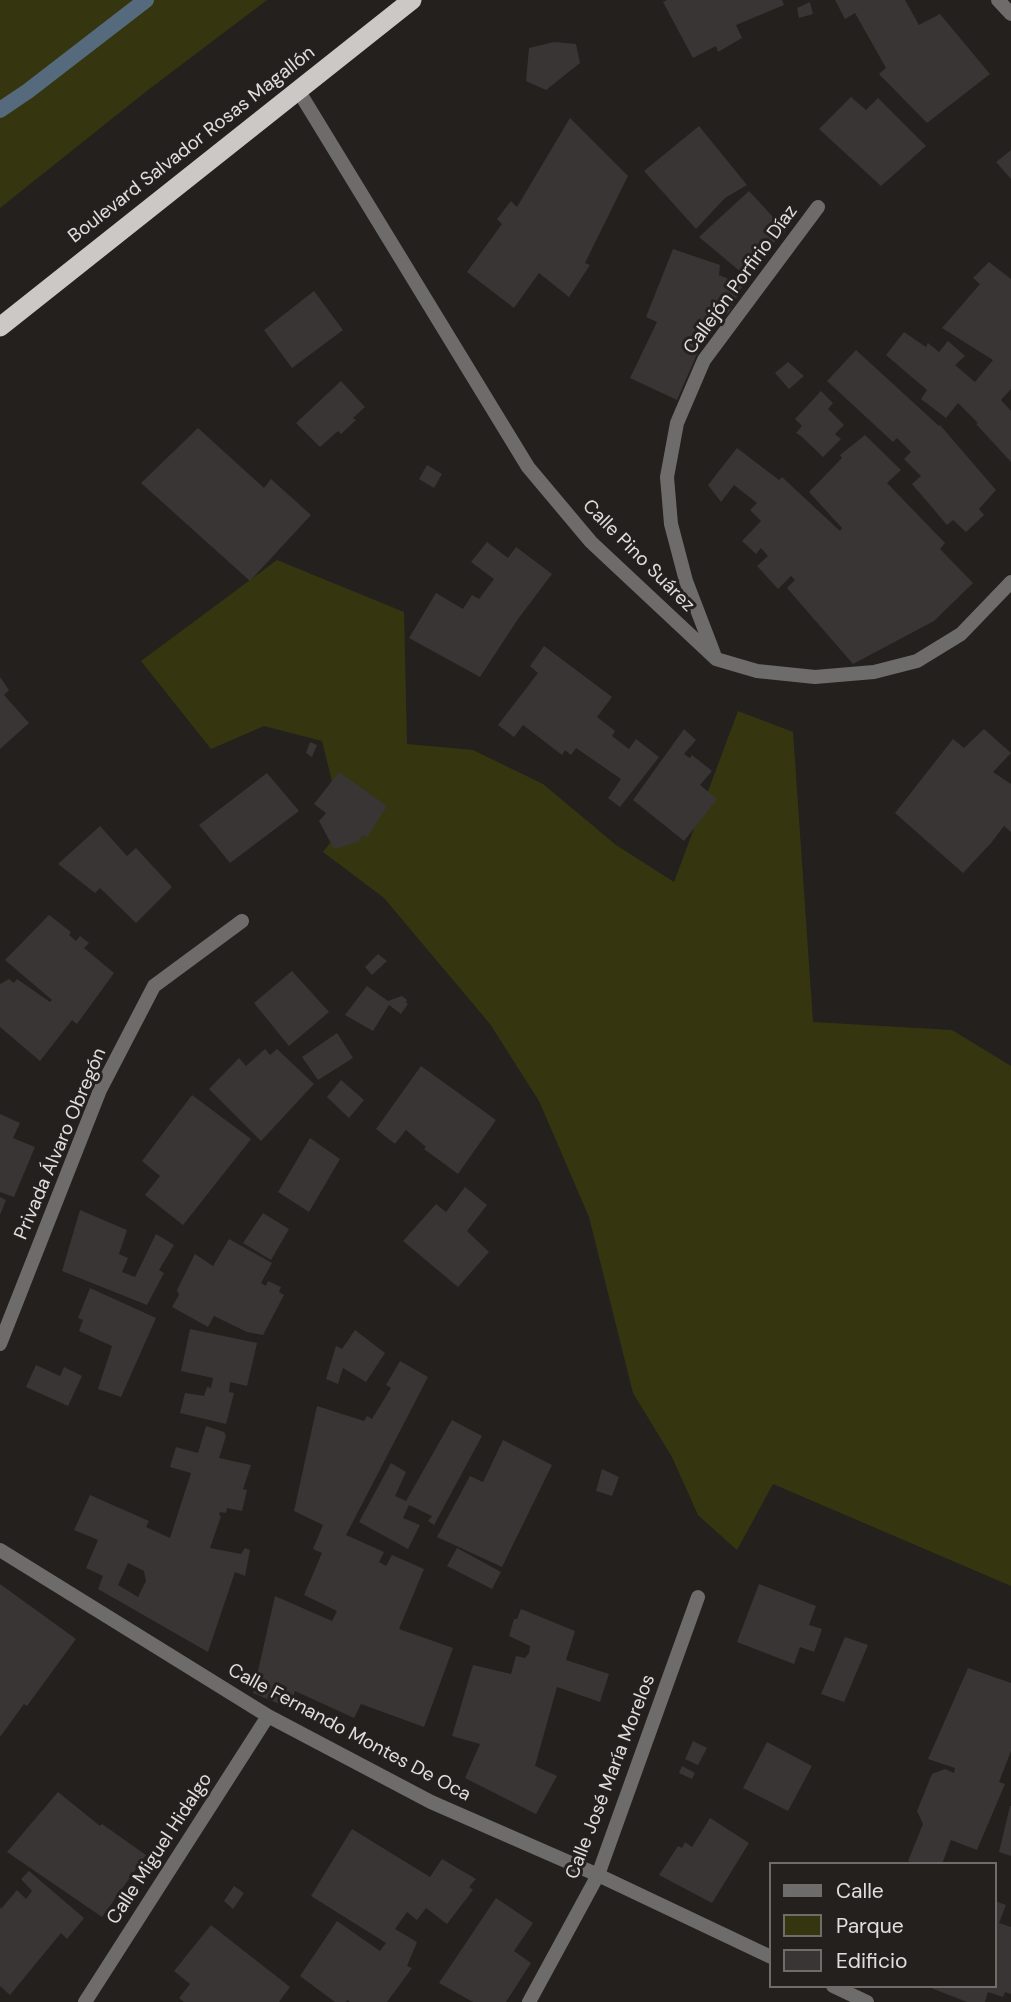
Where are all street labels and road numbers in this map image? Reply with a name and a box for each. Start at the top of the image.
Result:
street label: Boulevard Salvador Rosas Magallón [64,42,320,248]
street label: Callejón Porfirio Díaz [679,201,803,359]
street label: Calle Pino Suárez [577,495,699,617]
street label: Privada Álvaro Obregón [10,1045,112,1243]
street label: Calle Fernando Montes De Oca [224,1659,474,1807]
street label: Calle José María Morelos [561,1672,661,1882]
street label: Calle Miguel Hidalgo [103,1769,217,1929]

